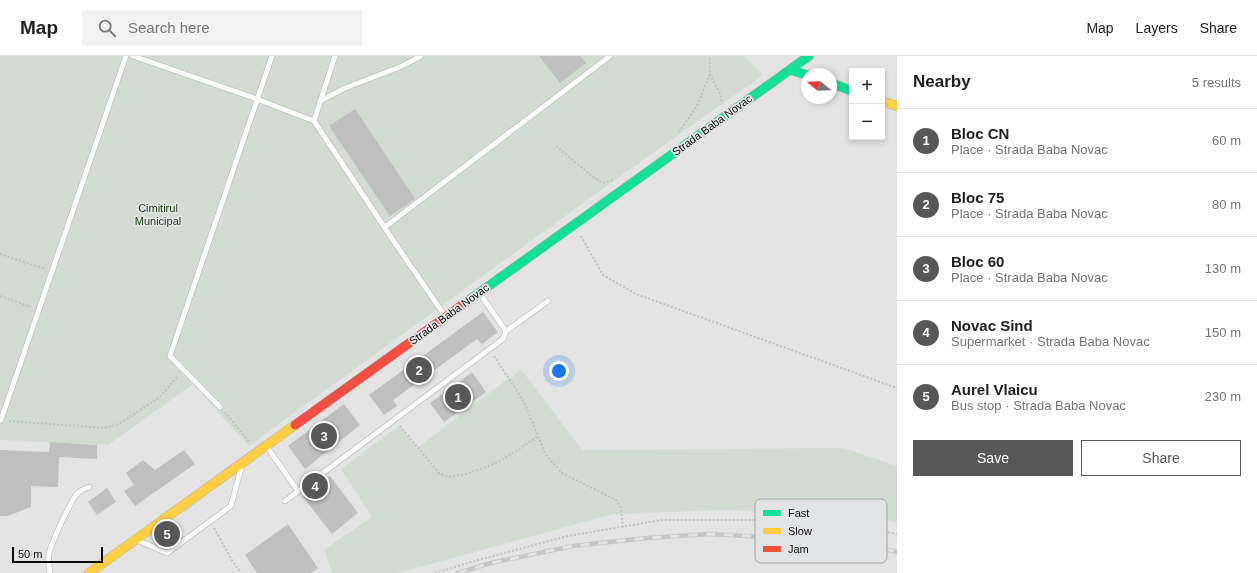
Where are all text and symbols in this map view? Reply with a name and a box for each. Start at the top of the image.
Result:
search box [82,10,362,46]
text: Map [20,17,58,38]
icon: search [96,17,118,39]
text: Search here [128,19,210,36]
text: Map [1086,20,1114,36]
text: Layers [1136,20,1178,36]
text: Share [1200,20,1237,36]
north arrow [801,68,837,104]
map controls [849,68,885,140]
button: + [849,68,885,104]
text: Nearby [913,72,971,91]
text: 5 results [1192,75,1241,90]
street label: Strada Baba Novac [670,92,755,158]
button: − [849,104,885,140]
text: Bloc CN [951,125,1009,142]
text: 1 [922,133,930,148]
text: 60 m [1212,133,1241,148]
text: Place · Strada Baba Novac [951,142,1108,157]
text: Bloc 75 [951,189,1004,206]
text: 2 [922,197,930,212]
text: 80 m [1212,197,1241,212]
park label: Cimitirul Municipal [135,202,181,227]
text: Place · Strada Baba Novac [951,206,1108,221]
text: Bloc 60 [951,253,1004,270]
text: 3 [922,261,930,276]
text: 130 m [1205,261,1241,276]
text: Place · Strada Baba Novac [951,270,1108,285]
street label: Strada Baba Novac [407,281,492,347]
text: Novac Sind [951,317,1033,334]
text: 4 [922,325,930,340]
text: 150 m [1205,325,1241,340]
text: Supermarket · Strada Baba Novac [951,334,1150,349]
pin: 2 [406,355,432,385]
your location [549,361,569,381]
text: Aurel Vlaicu [951,381,1038,398]
pin: 1 [445,382,471,412]
text: 5 [922,389,930,404]
text: 230 m [1205,389,1241,404]
text: Bus stop · Strada Baba Novac [951,398,1126,413]
pin: 3 [311,421,337,451]
button: Save [913,440,1073,476]
button: Share [1081,440,1241,476]
pin: 4 [302,471,328,501]
legend [755,499,887,563]
text: Fast [788,507,809,519]
pin: 5 [154,519,180,549]
text: Slow [788,525,812,537]
text: Jam [788,543,809,555]
scale bar [12,545,103,564]
text: 50 m [18,548,42,560]

